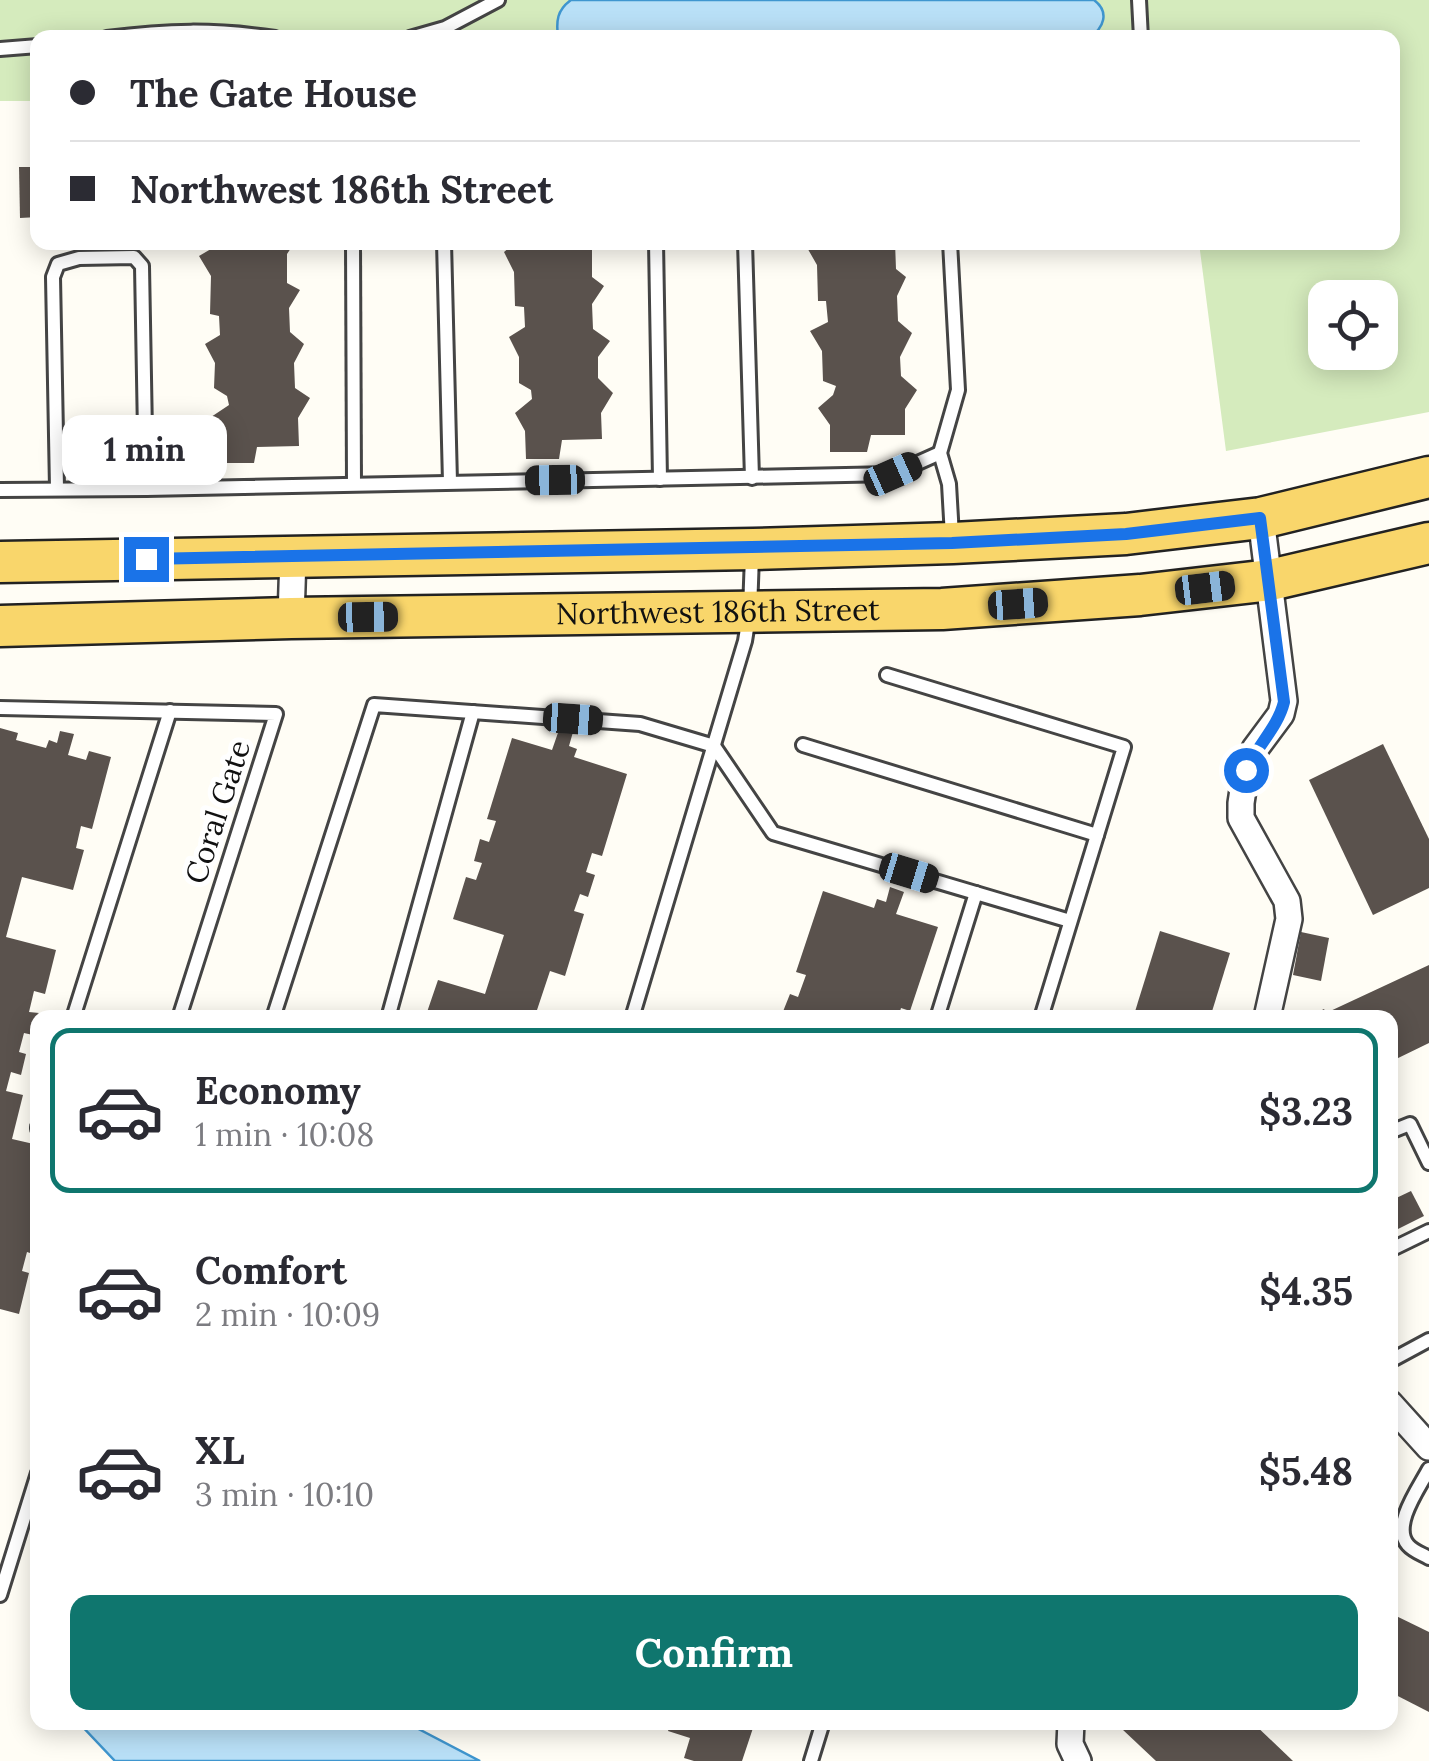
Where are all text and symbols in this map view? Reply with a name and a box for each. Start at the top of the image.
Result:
text: The Gate House [130,69,417,117]
text: Northwest 186th Street [130,165,553,213]
map controls [1308,280,1398,370]
button: locate [1308,280,1398,370]
callout: 1 min [64,414,228,484]
text: 1 min [104,429,185,470]
car [859,448,927,500]
car [525,464,585,496]
route end [124,537,169,582]
car [1173,569,1237,607]
car [987,587,1049,621]
street label: Northwest 186th Street [556,590,880,632]
car [338,601,398,633]
car [542,702,604,736]
street label: Coral Gate [176,735,258,888]
route start [1224,748,1269,793]
car [876,850,942,896]
icon: car [75,1066,165,1156]
text: Economy [195,1066,361,1114]
text: $3.23 [1259,1087,1353,1135]
text: 1 min · 10:08 [195,1114,374,1155]
icon: car [75,1246,165,1336]
text: Comfort [195,1246,347,1294]
text: $4.35 [1259,1267,1353,1315]
text: 2 min · 10:09 [195,1294,380,1335]
icon: car [75,1426,165,1516]
text: XL [195,1426,245,1474]
text: $5.48 [1259,1447,1353,1495]
text: 3 min · 10:10 [195,1474,374,1515]
button: Confirm [70,1595,1358,1710]

